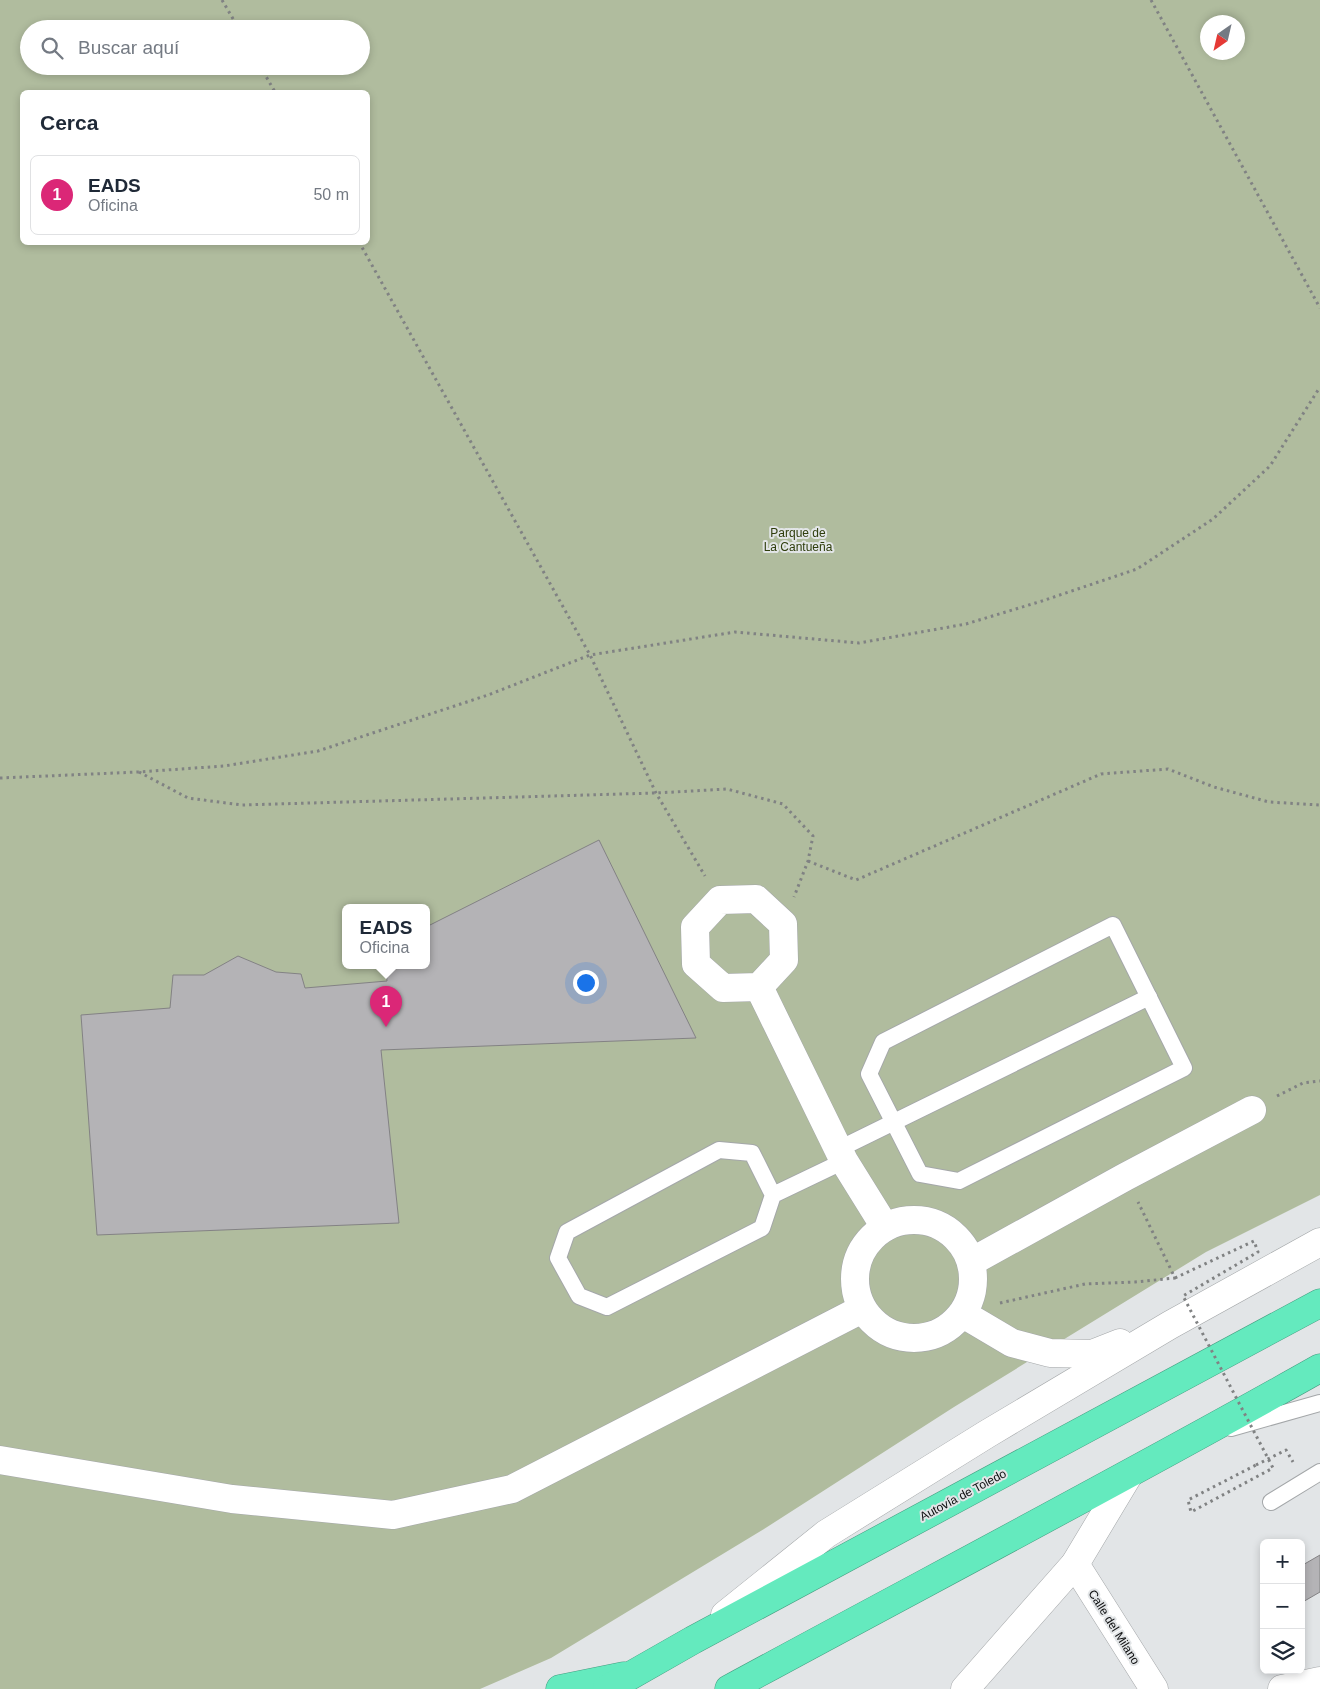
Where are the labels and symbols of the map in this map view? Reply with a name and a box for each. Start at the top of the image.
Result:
north arrow [1200,15,1245,60]
park label: Parque de La Cantueña [764,526,833,554]
your location [573,970,599,996]
pin: 1 [370,986,402,1027]
street label: Autovía de Toledo [917,1466,1009,1524]
street label: Calle del Milano [1085,1587,1143,1667]

